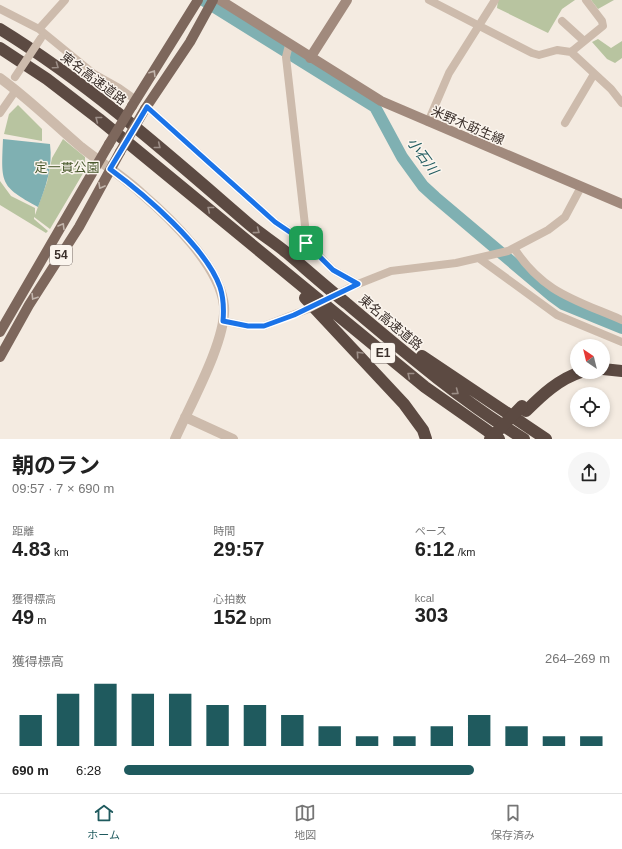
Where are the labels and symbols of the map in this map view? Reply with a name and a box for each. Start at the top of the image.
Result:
street label: 東名高速道路 [58,49,129,108]
one-way arrow [51,61,58,68]
one-way arrow [148,70,155,77]
street label: 米野木莇生線 [429,103,507,148]
one-way arrow [96,116,103,123]
water label: 小石川 [404,134,443,179]
one-way arrow [154,141,161,148]
park label: 定一貫公園 [34,160,100,175]
one-way arrow [98,182,106,189]
one-way arrow [208,207,215,214]
one-way arrow [57,223,64,230]
one-way arrow [253,226,260,233]
pin [289,226,323,260]
road number: 54 [50,245,72,265]
street label: 東名高速道路 [356,292,425,353]
one-way arrow [31,293,39,300]
north arrow [570,339,610,379]
road number: E1 [371,343,395,363]
one-way arrow [356,351,363,359]
one-way arrow [408,373,415,380]
one-way arrow [452,387,459,394]

